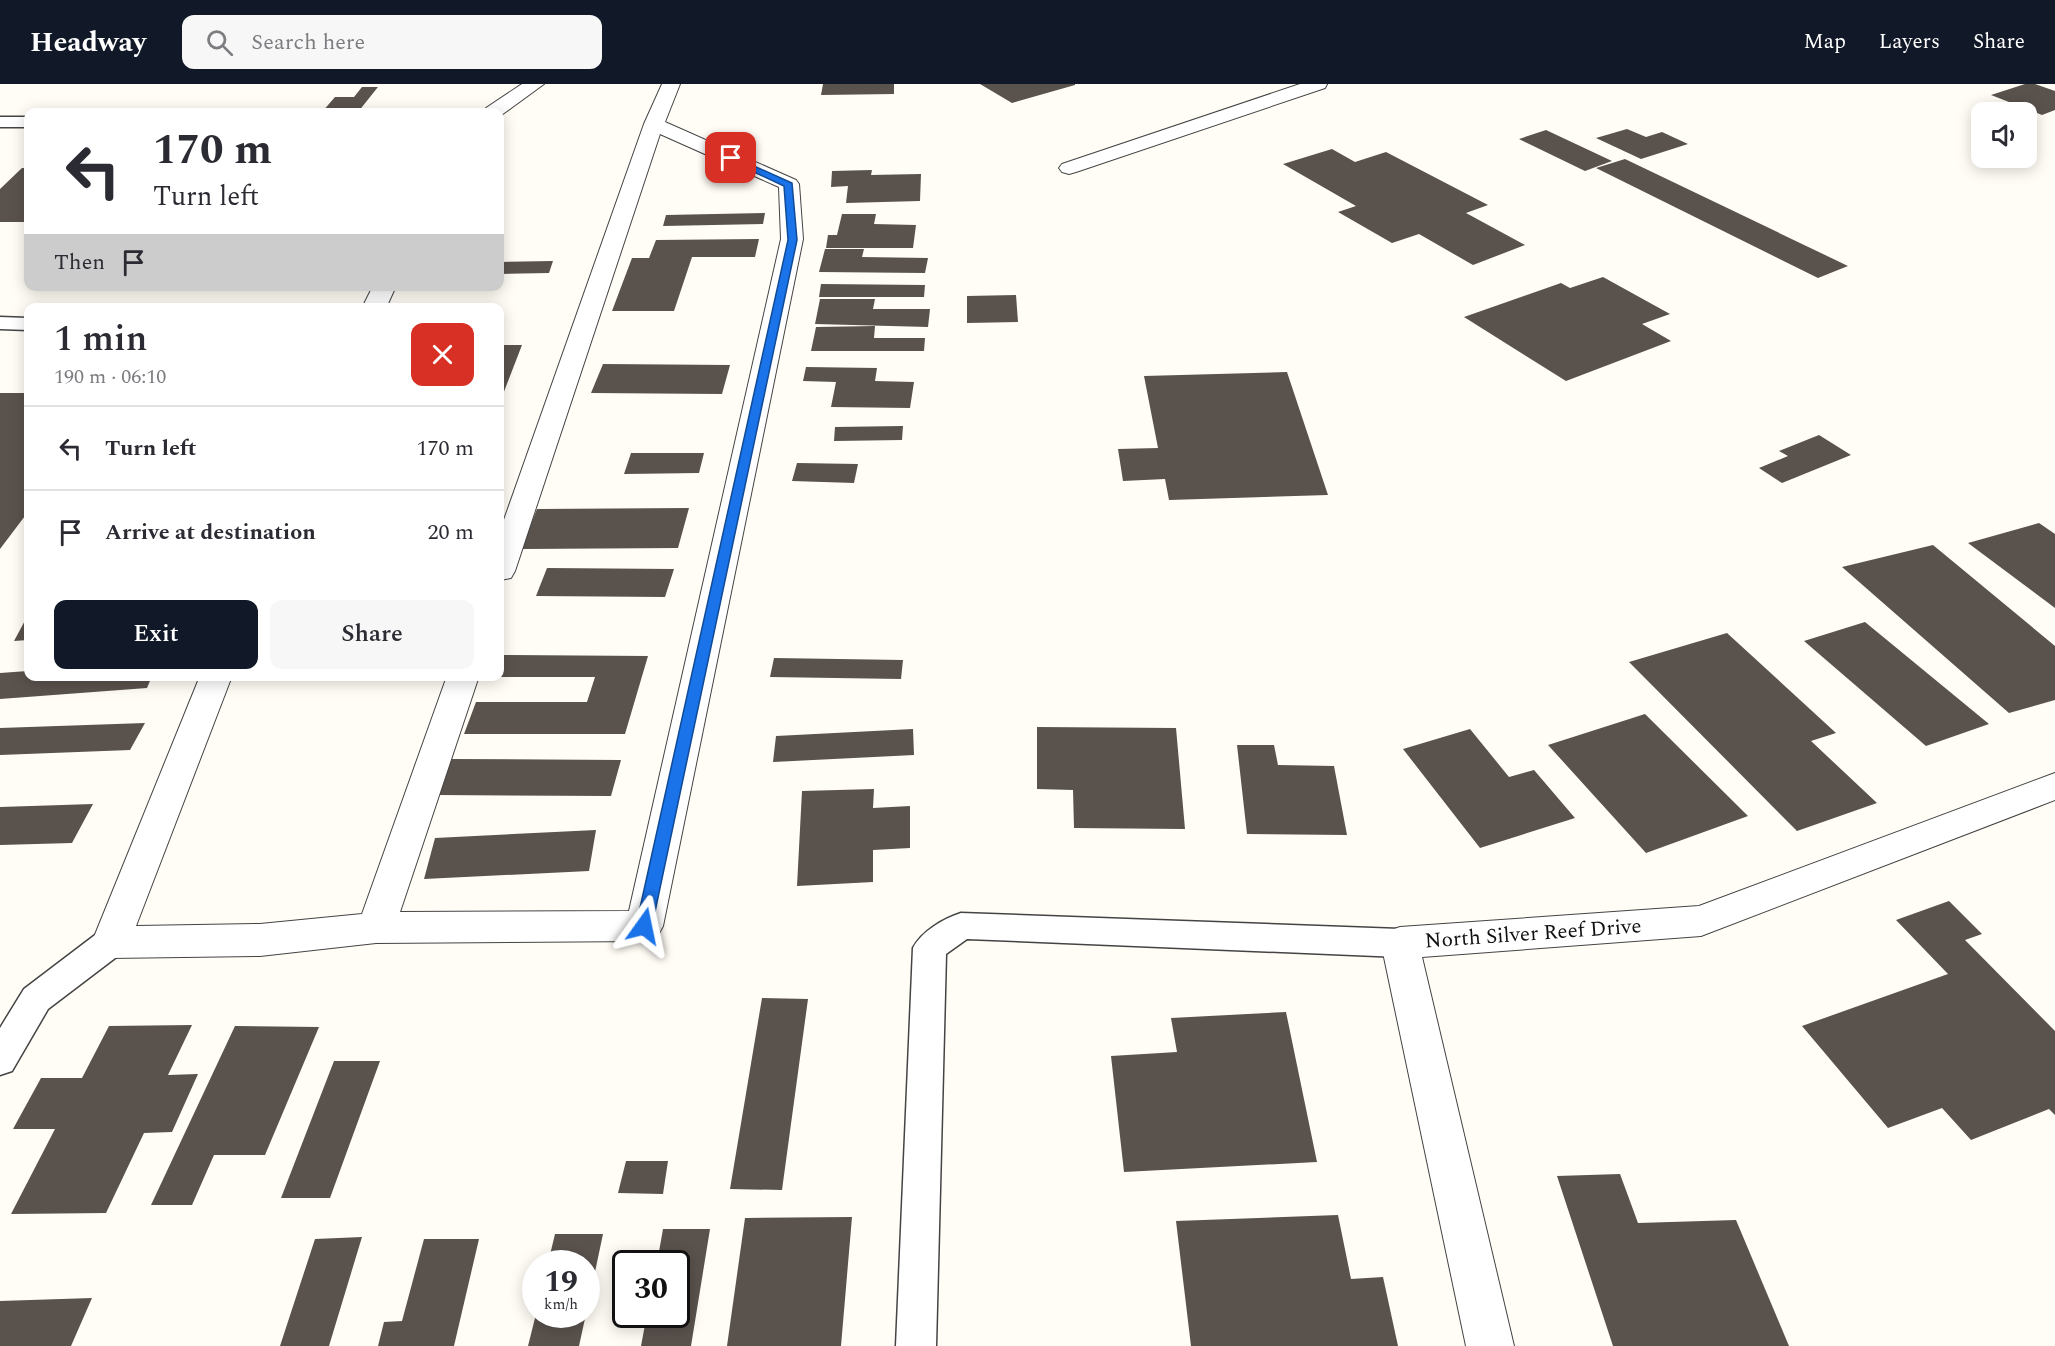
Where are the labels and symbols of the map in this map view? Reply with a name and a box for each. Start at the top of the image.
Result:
pin [705,132,756,183]
position arrow [612,894,676,958]
street label: North Silver Reef Drive [1424,910,1643,958]
speed limit sign: 30 [612,1250,690,1328]

